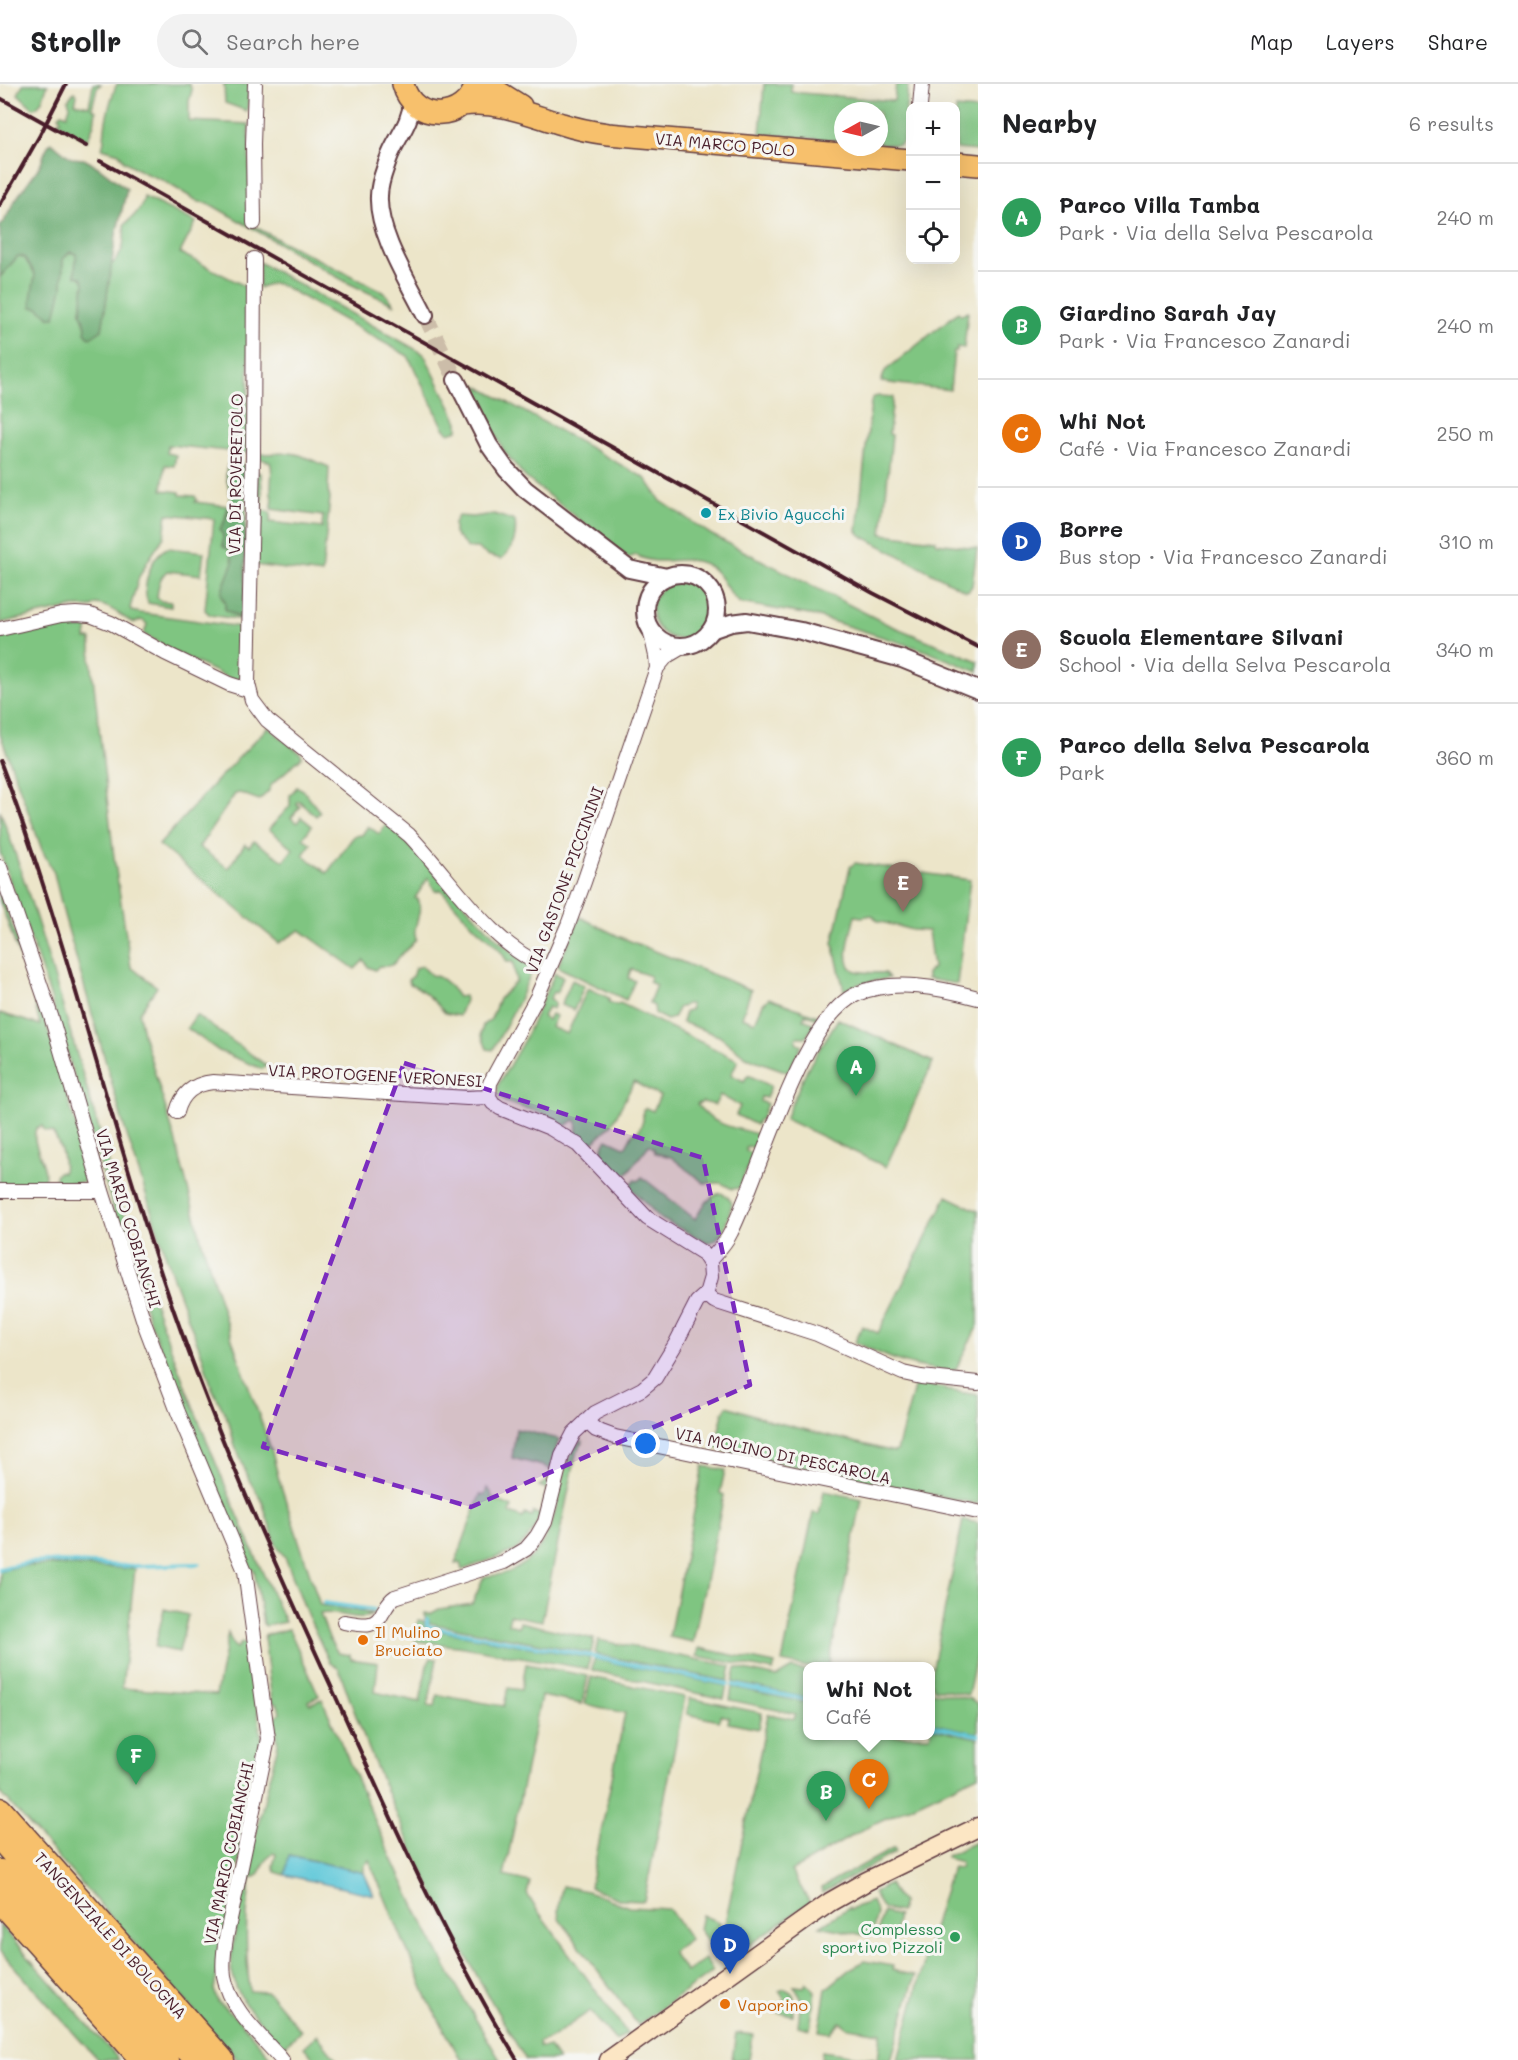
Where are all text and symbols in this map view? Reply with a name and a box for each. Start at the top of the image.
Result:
search box [157,14,577,68]
text: Strollr [30,23,121,59]
icon: search [178,25,211,58]
text: Search here [226,27,360,56]
text: Map [1250,28,1293,55]
text: Layers [1326,28,1395,55]
text: Share [1428,28,1488,55]
north arrow [834,102,888,156]
map controls [906,102,960,264]
button: + [906,102,960,156]
text: Nearby [1002,106,1097,140]
text: 6 results [1409,110,1494,136]
street label: VIA MARCO POLO [654,127,796,161]
button: − [906,156,960,210]
text: Parco Villa Tamba [1059,190,1260,219]
text: A [1015,204,1028,230]
text: 240 m [1436,204,1494,230]
button: locate [906,210,960,264]
text: Park · Via della Selva Pescarola [1059,219,1374,245]
text: Giardino Sarah Jay [1059,298,1277,327]
text: B [1015,312,1028,338]
text: 240 m [1436,312,1494,338]
text: Park · Via Francesco Zanardi [1059,327,1351,353]
street label: VIA DI ROVERETOLO [223,393,247,555]
text: Whi Not [1059,406,1146,435]
text: C [1014,420,1029,446]
text: 250 m [1437,420,1494,446]
text: Café · Via Francesco Zanardi [1059,435,1351,461]
place label: Ex Bivio Agucchi [718,503,845,524]
marker: Ex Bivio Agucchi [699,506,713,520]
text: Borre [1059,514,1123,543]
text: D [1014,528,1029,554]
text: 310 m [1439,528,1494,554]
text: Bus stop · Via Francesco Zanardi [1059,543,1388,569]
text: Scuola Elementare Silvani [1059,622,1344,651]
text: E [1015,636,1028,662]
text: 340 m [1436,636,1494,662]
text: School · Via della Selva Pescarola [1059,651,1391,677]
text: Parco della Selva Pescarola [1059,730,1370,759]
text: F [1015,744,1028,770]
text: 360 m [1436,744,1494,770]
text: Park [1059,759,1104,785]
street label: VIA GASTONE PICCININI [520,784,608,976]
pin: E [884,862,922,912]
pin: A [836,1046,876,1096]
street label: VIA PROTOGENE VERONESI [267,1059,483,1091]
street label: VIA MARIO COBIANCHI [92,1126,166,1310]
street label: VIA MOLINO DI PESCAROLA [673,1422,893,1488]
your location [631,1429,660,1458]
place label: Il Mulino Bruciato [375,1621,443,1660]
marker: Il Mulino Bruciato [356,1633,370,1647]
popup [803,1662,935,1740]
text: Whi Not [826,1674,912,1703]
text: Café [826,1703,872,1729]
pin: F [116,1736,156,1785]
street label: VIA MARIO COBIANCHI [198,1760,258,1946]
pin: C [850,1760,888,1809]
pin: B [806,1772,846,1821]
street label: TANGENZIALE DI BOLOGNA [30,1847,192,2023]
place label: Complesso sportivo Pizzoli [822,1918,943,1957]
pin: D [710,1924,750,1974]
marker: Complesso sportivo Pizzoli [948,1930,962,1944]
place label: Vaporino [737,1994,808,2015]
marker: Vaporino [718,1997,732,2011]

